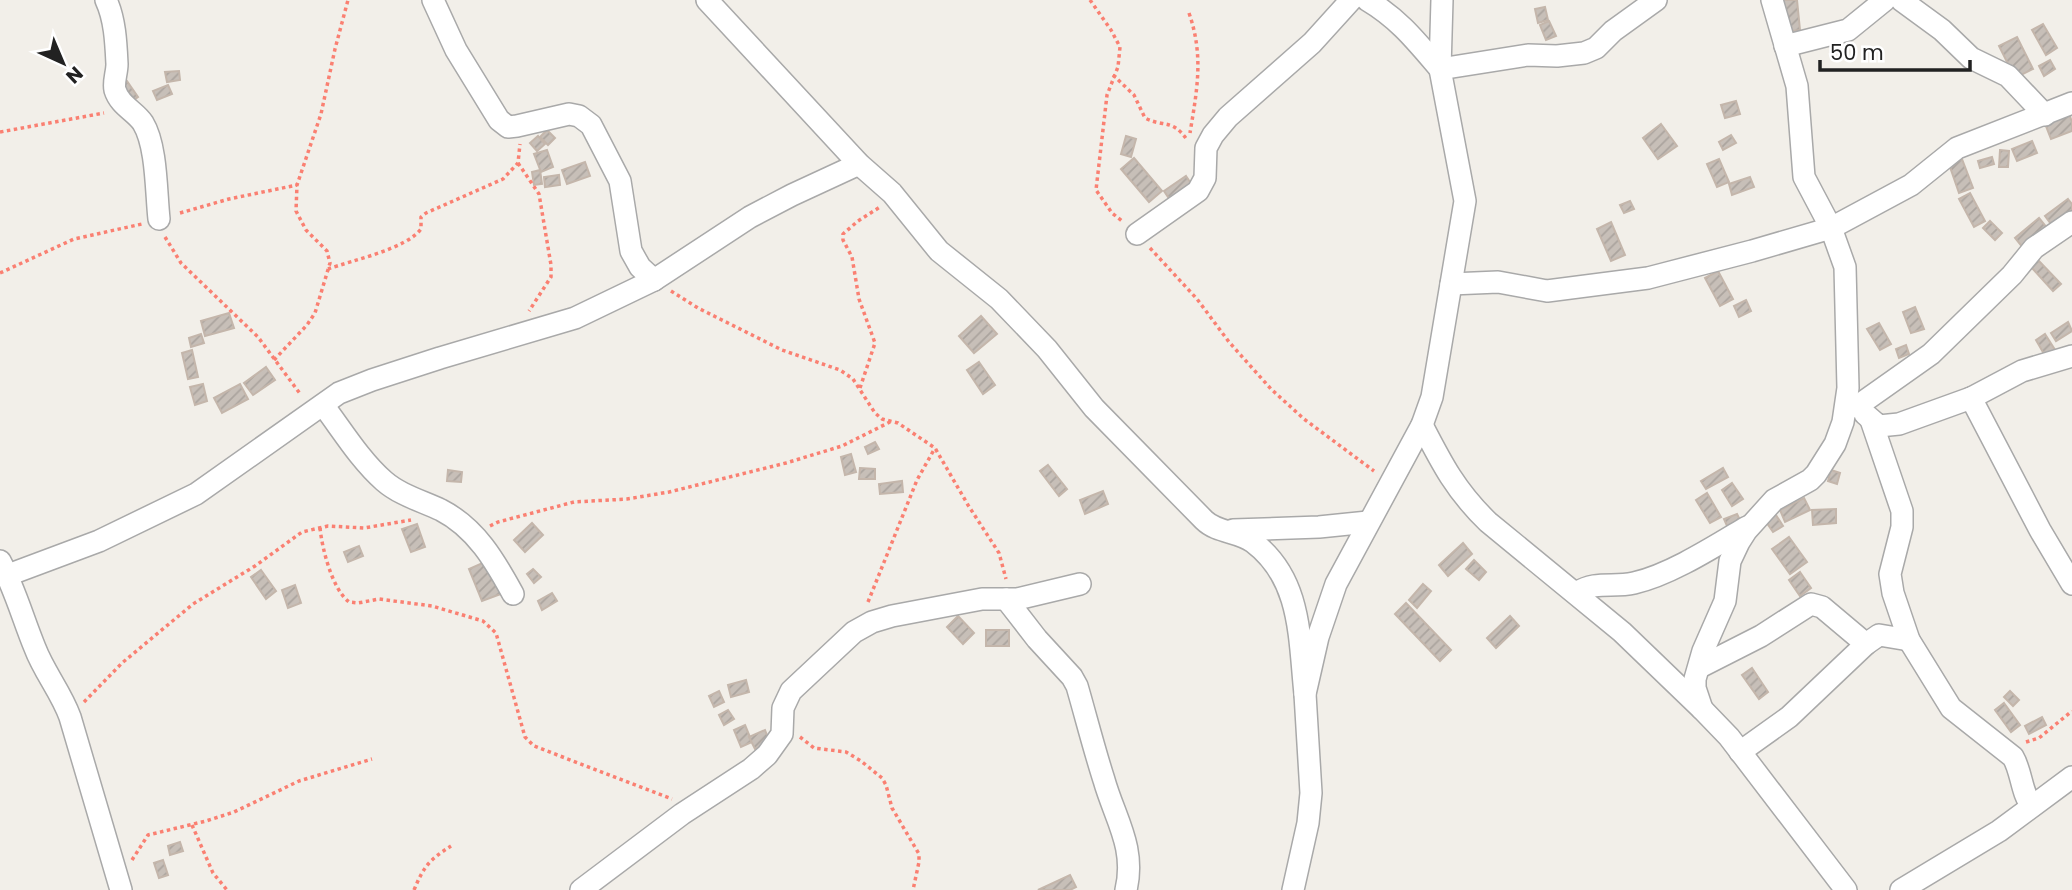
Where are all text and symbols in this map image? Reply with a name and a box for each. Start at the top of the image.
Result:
north arrow [28,28,98,98]
scale bar [1820,28,1970,72]
text: 50 m [1830,38,1884,67]
text: N [60,60,89,90]

